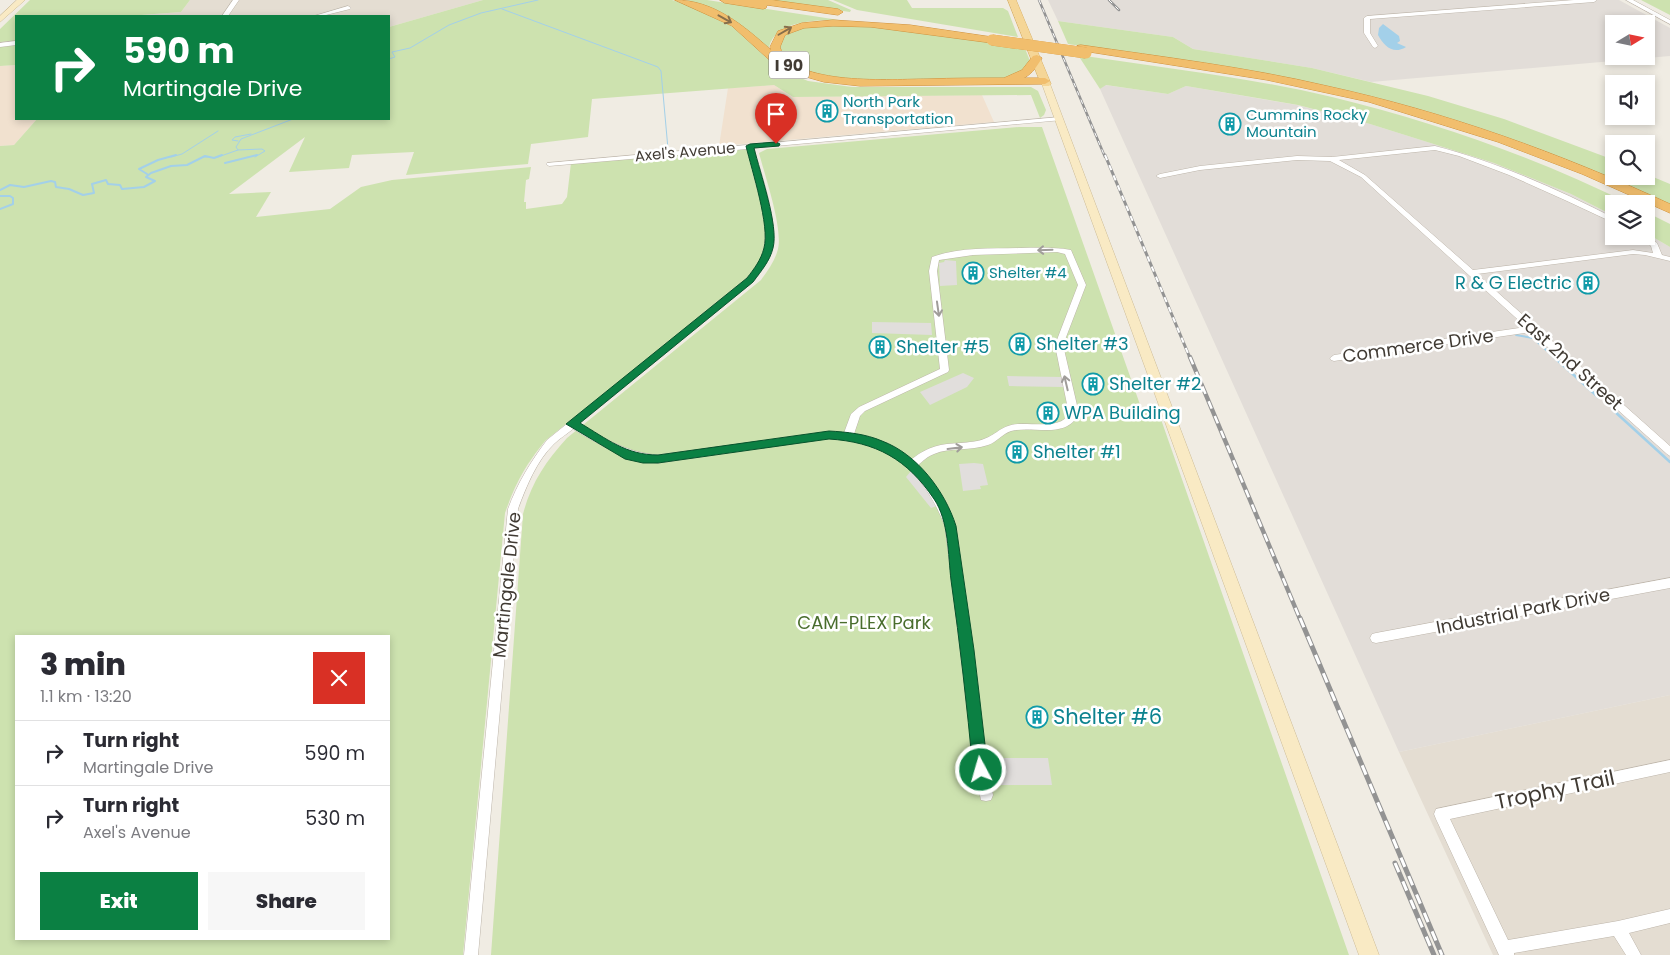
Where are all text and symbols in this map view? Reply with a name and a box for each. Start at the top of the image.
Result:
one-way arrow [718,14,732,24]
north arrow [1605,15,1655,65]
map controls [1605,15,1655,245]
one-way arrow [778,25,792,35]
text: 590 m [123,26,235,75]
icon: right [40,35,105,100]
road number: I 90 [769,52,809,78]
text: Martingale Drive [123,73,302,104]
button: sound [1605,75,1655,125]
place label: North Park Transportation [843,91,954,129]
pin [755,93,797,144]
building icon: North Park Transportation [815,99,839,123]
icon: arrive [762,100,790,128]
place label: Cummins Rocky Mountain [1246,104,1368,142]
building icon: Cummins Rocky Mountain [1218,112,1242,136]
button: search [1605,135,1655,185]
street label: Axel's Avenue [634,137,736,166]
button: layers [1605,195,1655,245]
one-way arrow [1037,246,1053,255]
building icon: Shelter #4 [961,261,985,285]
place label: Shelter #4 [989,262,1067,283]
place label: R & G Electric [1455,270,1572,295]
building icon: R & G Electric [1576,271,1600,295]
one-way arrow [933,301,943,317]
street label: East 2nd Street [1512,308,1628,416]
street label: Commerce Drive [1341,323,1495,368]
place label: Shelter #3 [1036,331,1129,356]
building icon: Shelter #3 [1008,332,1032,356]
place label: Shelter #5 [896,334,989,359]
building icon: Shelter #5 [868,335,892,359]
place label: Shelter #2 [1109,371,1201,396]
building icon: Shelter #2 [1081,372,1105,396]
one-way arrow [1061,376,1070,392]
place label: WPA Building [1064,400,1181,425]
building icon: WPA Building [1036,401,1060,425]
place label: Shelter #1 [1033,439,1121,464]
building icon: Shelter #1 [1005,440,1029,464]
one-way arrow [946,443,962,453]
street label: Martingale Drive [486,511,527,659]
street label: Industrial Park Drive [1434,581,1612,640]
park label: CAM-PLEX Park [797,610,931,635]
text: 3 min [40,643,126,686]
button: close [313,652,365,704]
text: 1.1 km · 13:20 [40,685,132,708]
place label: Shelter #6 [1053,702,1162,731]
building icon: Shelter #6 [1025,705,1049,729]
text: Turn right [83,727,179,754]
icon: right [40,739,68,767]
text: 590 m [305,740,365,767]
position arrow [954,743,1006,795]
text: Martingale Drive [83,756,213,779]
street label: Trophy Trail [1492,763,1617,816]
text: Turn right [83,792,179,819]
icon: right [40,804,68,832]
text: 530 m [305,805,365,832]
text: Axel's Avenue [83,821,191,844]
button: Exit [40,872,198,930]
button: Share [208,872,365,930]

